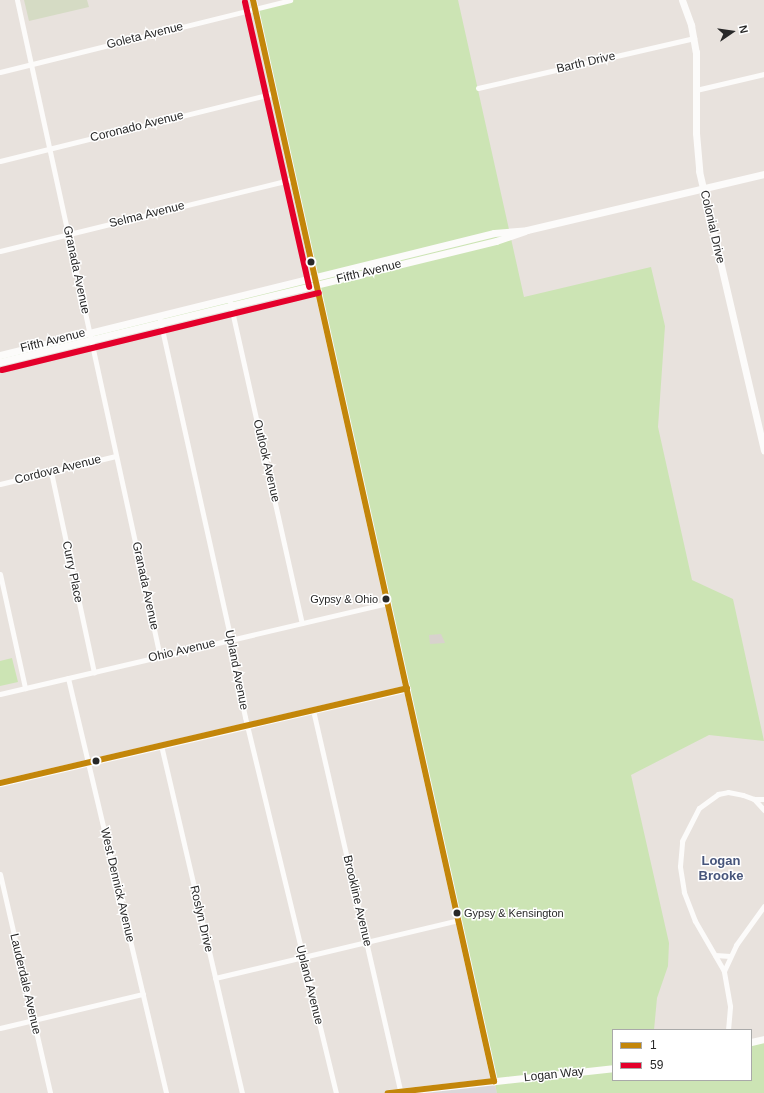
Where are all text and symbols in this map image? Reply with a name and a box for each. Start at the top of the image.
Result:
north arrow [712,12,752,52]
street label: Goleta Avenue [105,19,185,53]
text: N [737,24,750,35]
street label: Barth Drive [555,49,617,77]
street label: Coronado Avenue [88,108,186,146]
street label: Colonial Drive [697,189,727,265]
street label: Selma Avenue [107,199,187,231]
street label: Granada Avenue [60,224,92,316]
unlabelled marker [306,257,316,267]
street label: Fifth Avenue [335,257,403,287]
street label: Fifth Avenue [19,326,87,356]
street label: Outlook Avenue [249,418,283,504]
street label: Cordova Avenue [13,452,103,488]
street label: Curry Place [58,540,86,604]
street label: Granada Avenue [129,540,161,632]
place label: Gypsy & Ohio [310,592,378,606]
marker: Gypsy & Ohio [381,594,391,604]
street label: Upland Avenue [221,628,251,712]
street label: Ohio Avenue [147,636,217,666]
unlabelled marker [91,756,101,766]
street label: West Dennick Avenue [97,826,137,944]
street label: Brookline Avenue [339,854,375,948]
district label: Logan Brooke [699,854,743,885]
street label: Roslyn Drive [186,884,216,954]
place label: Gypsy & Kensington [464,906,564,920]
marker: Gypsy & Kensington [452,908,462,918]
street label: Lauderdale Avenue [6,932,44,1036]
street label: Upland Avenue [292,944,326,1026]
legend [612,1029,752,1081]
text: 1 [650,1038,657,1052]
text: 59 [650,1058,663,1072]
street label: Logan Way [523,1065,585,1085]

